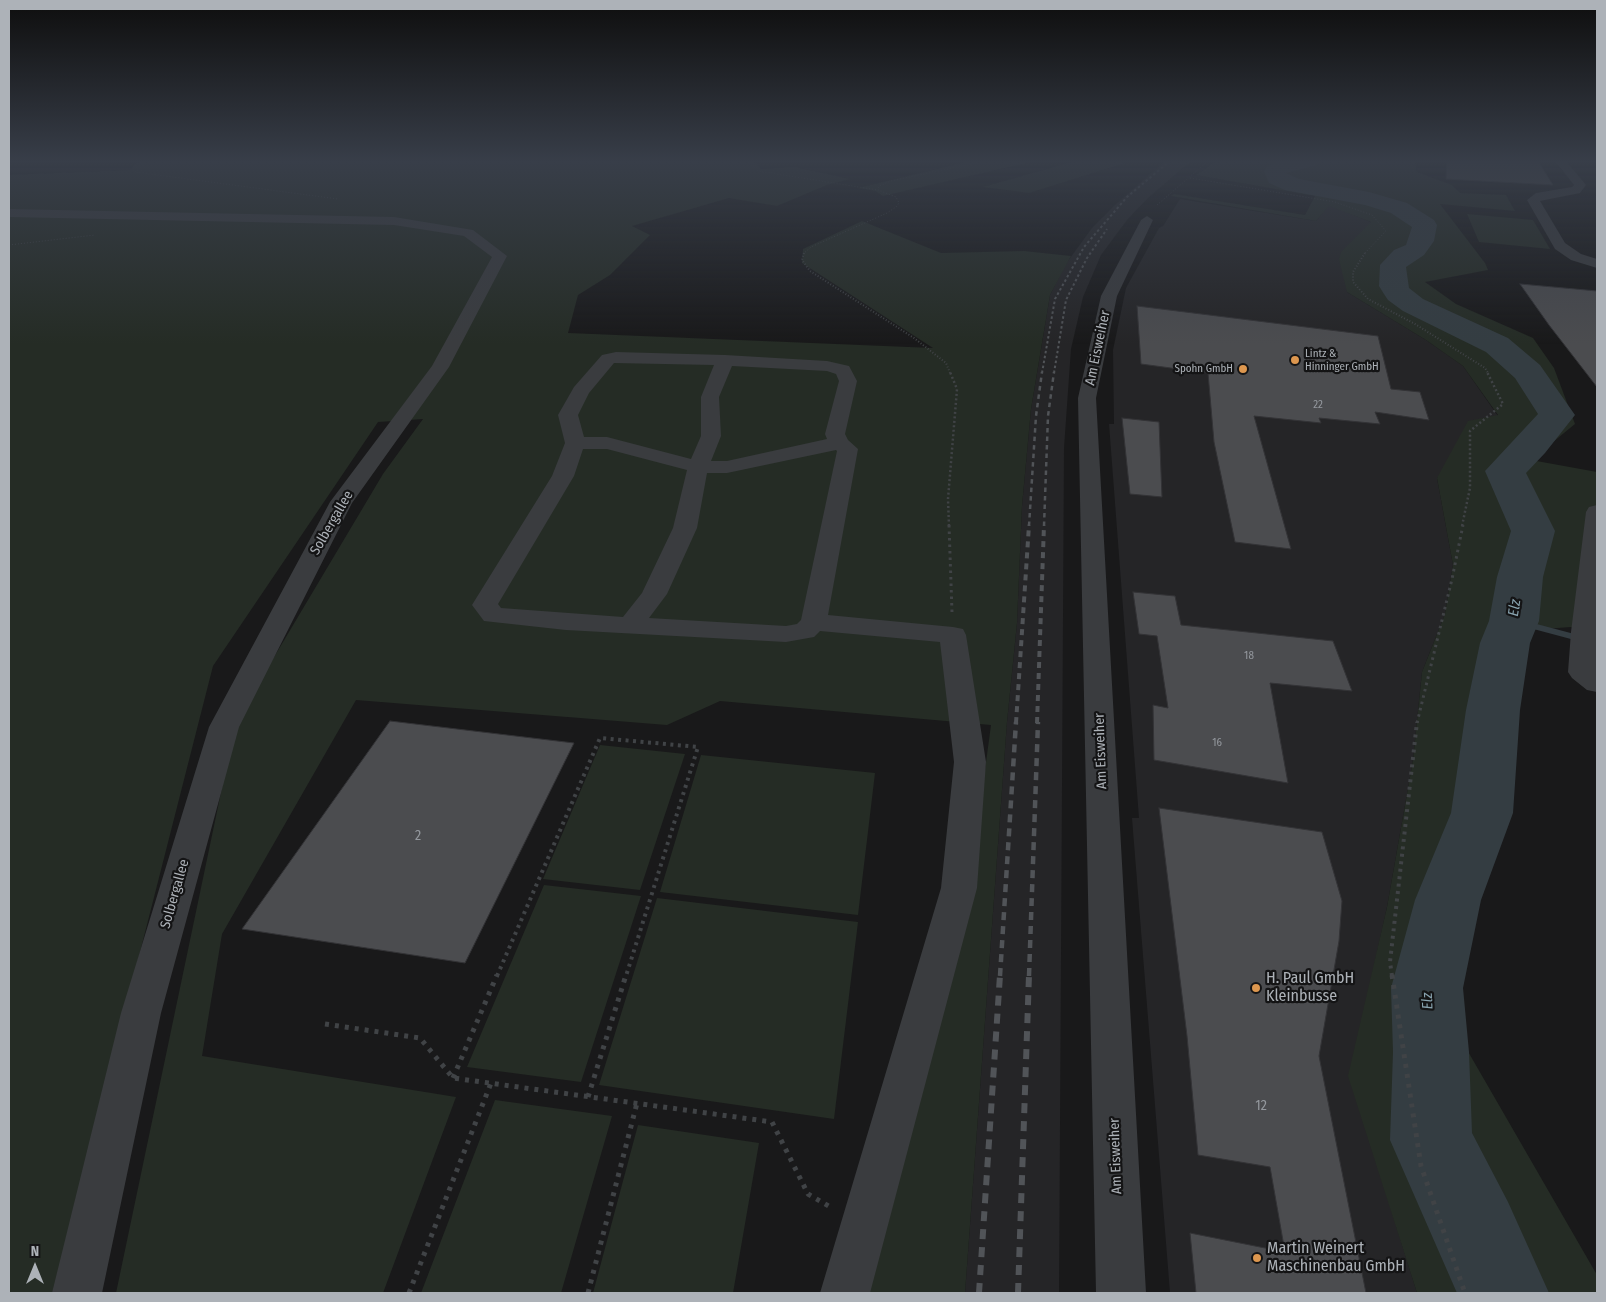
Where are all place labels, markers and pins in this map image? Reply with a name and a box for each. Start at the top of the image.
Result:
place label: Lintz & Hinninger GmbH [1305,347,1379,373]
marker: Lintz & Hinninger GmbH [1289,354,1301,366]
place label: Spohn GmbH [1174,362,1233,376]
marker: Spohn GmbH [1237,363,1249,375]
place label: H. Paul GmbH Kleinbusse [1266,969,1354,1007]
marker: H. Paul GmbH Kleinbusse [1250,982,1262,994]
place label: Martin Weinert Maschinenbau GmbH [1267,1239,1405,1277]
marker: Martin Weinert Maschinenbau GmbH [1251,1252,1263,1264]

